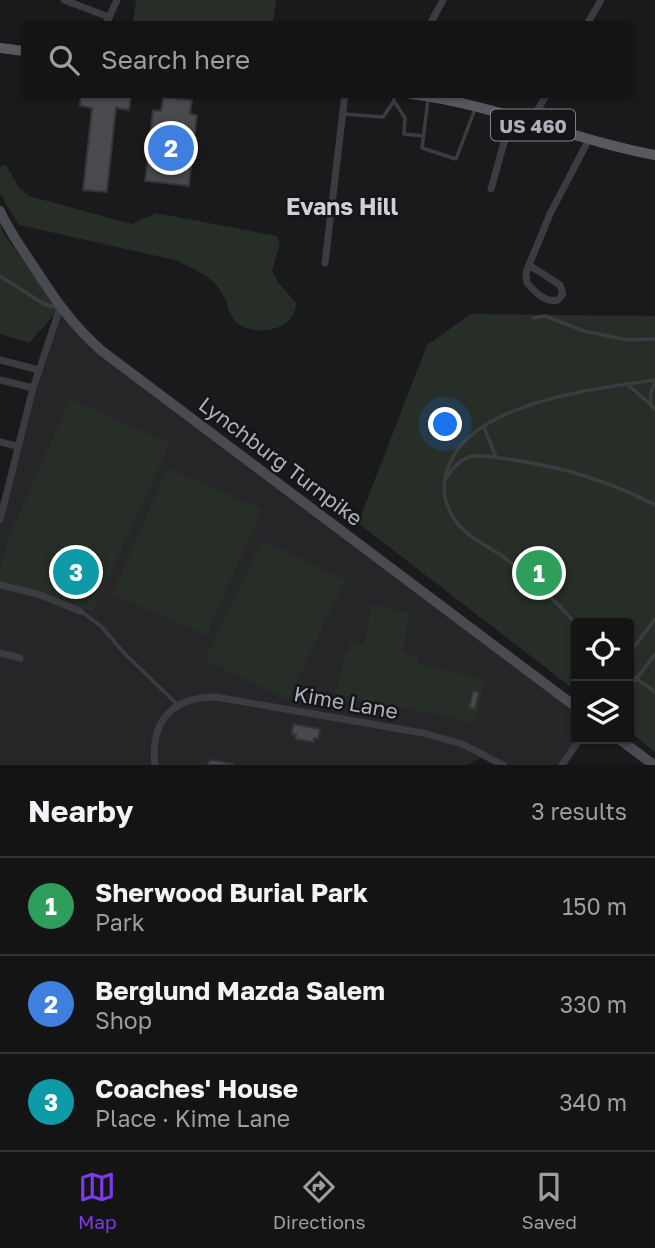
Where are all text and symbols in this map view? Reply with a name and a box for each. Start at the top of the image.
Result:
search box [21,21,634,98]
icon: search [45,41,83,79]
text: Search here [101,44,250,75]
road number: US 460 [491,110,575,140]
pin: 2 [148,122,194,174]
district label: Evans Hill [286,192,398,220]
street label: Lynchburg Turnpike [194,391,368,531]
your location [428,407,462,441]
pin: 3 [53,546,99,598]
pin: 1 [516,547,562,599]
map controls [571,618,634,744]
button: locate [571,618,634,681]
street label: Kime Lane [292,680,400,724]
button: layers [571,681,634,744]
text: Nearby [28,793,133,829]
text: 3 results [531,797,627,825]
text: Sherwood Burial Park [95,877,368,908]
text: 1 [45,892,57,920]
text: 150 m [562,892,627,920]
text: Park [95,908,145,936]
text: Berglund Mazda Salem [95,975,385,1006]
text: 2 [44,990,58,1018]
text: 330 m [560,990,627,1018]
text: Shop [95,1006,152,1034]
text: Coaches' House [95,1073,298,1104]
text: 3 [44,1088,58,1116]
text: 340 m [559,1088,627,1116]
text: Place · Kime Lane [95,1104,290,1132]
tab: Map [78,1168,117,1233]
tab: Directions [273,1168,366,1233]
tab: Saved [522,1168,577,1233]

